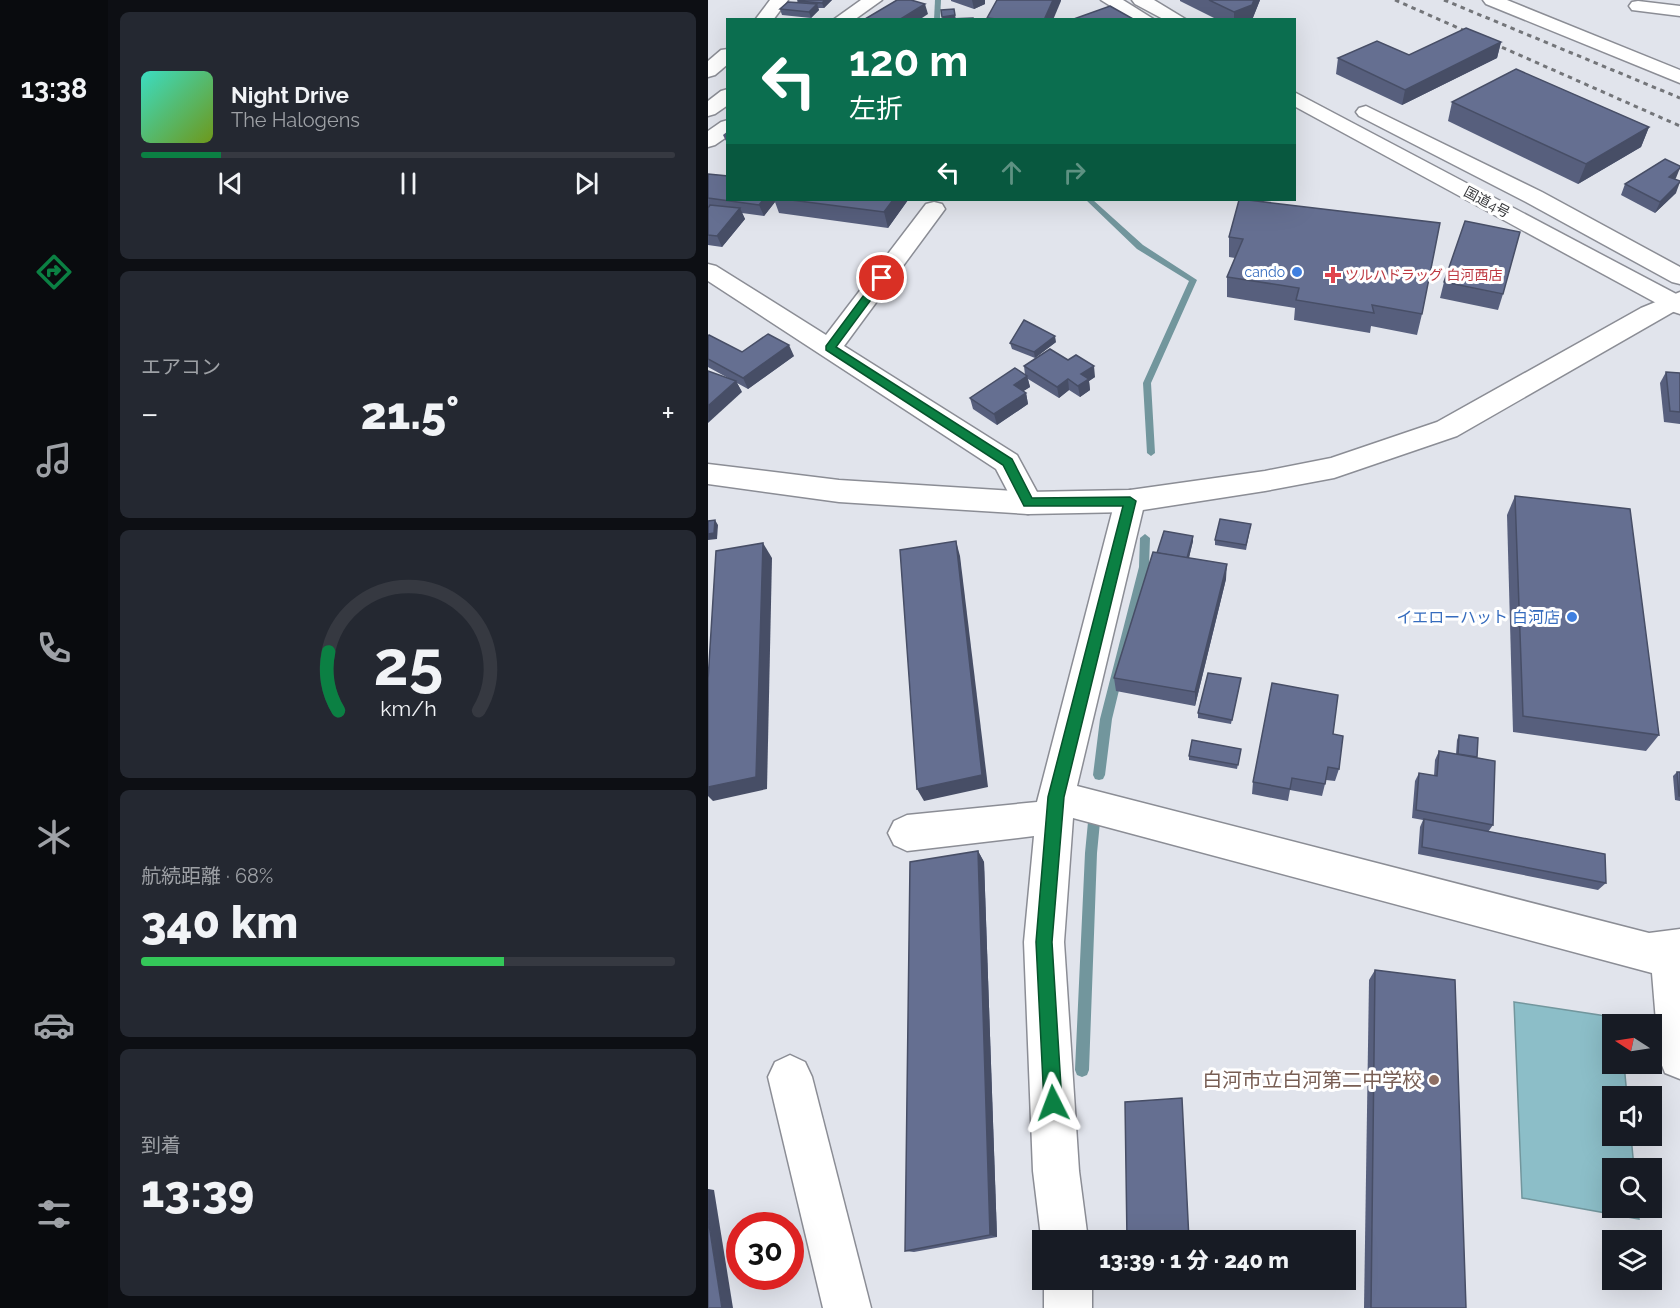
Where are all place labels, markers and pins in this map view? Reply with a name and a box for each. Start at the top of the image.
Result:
pin [856,252,907,303]
place label: cando [1244,264,1285,280]
marker: cando [1290,265,1304,279]
place label: ツルハドラッグ 白河西店 [1345,267,1503,283]
marker: ツルハドラッグ 白河西店 [1326,268,1340,282]
place label: イエローハット 白河店 [1396,608,1560,627]
marker: イエローハット 白河店 [1565,610,1579,624]
place label: 白河市立白河第二中学校 [1202,1068,1422,1092]
marker: 白河市立白河第二中学校 [1427,1073,1441,1087]

